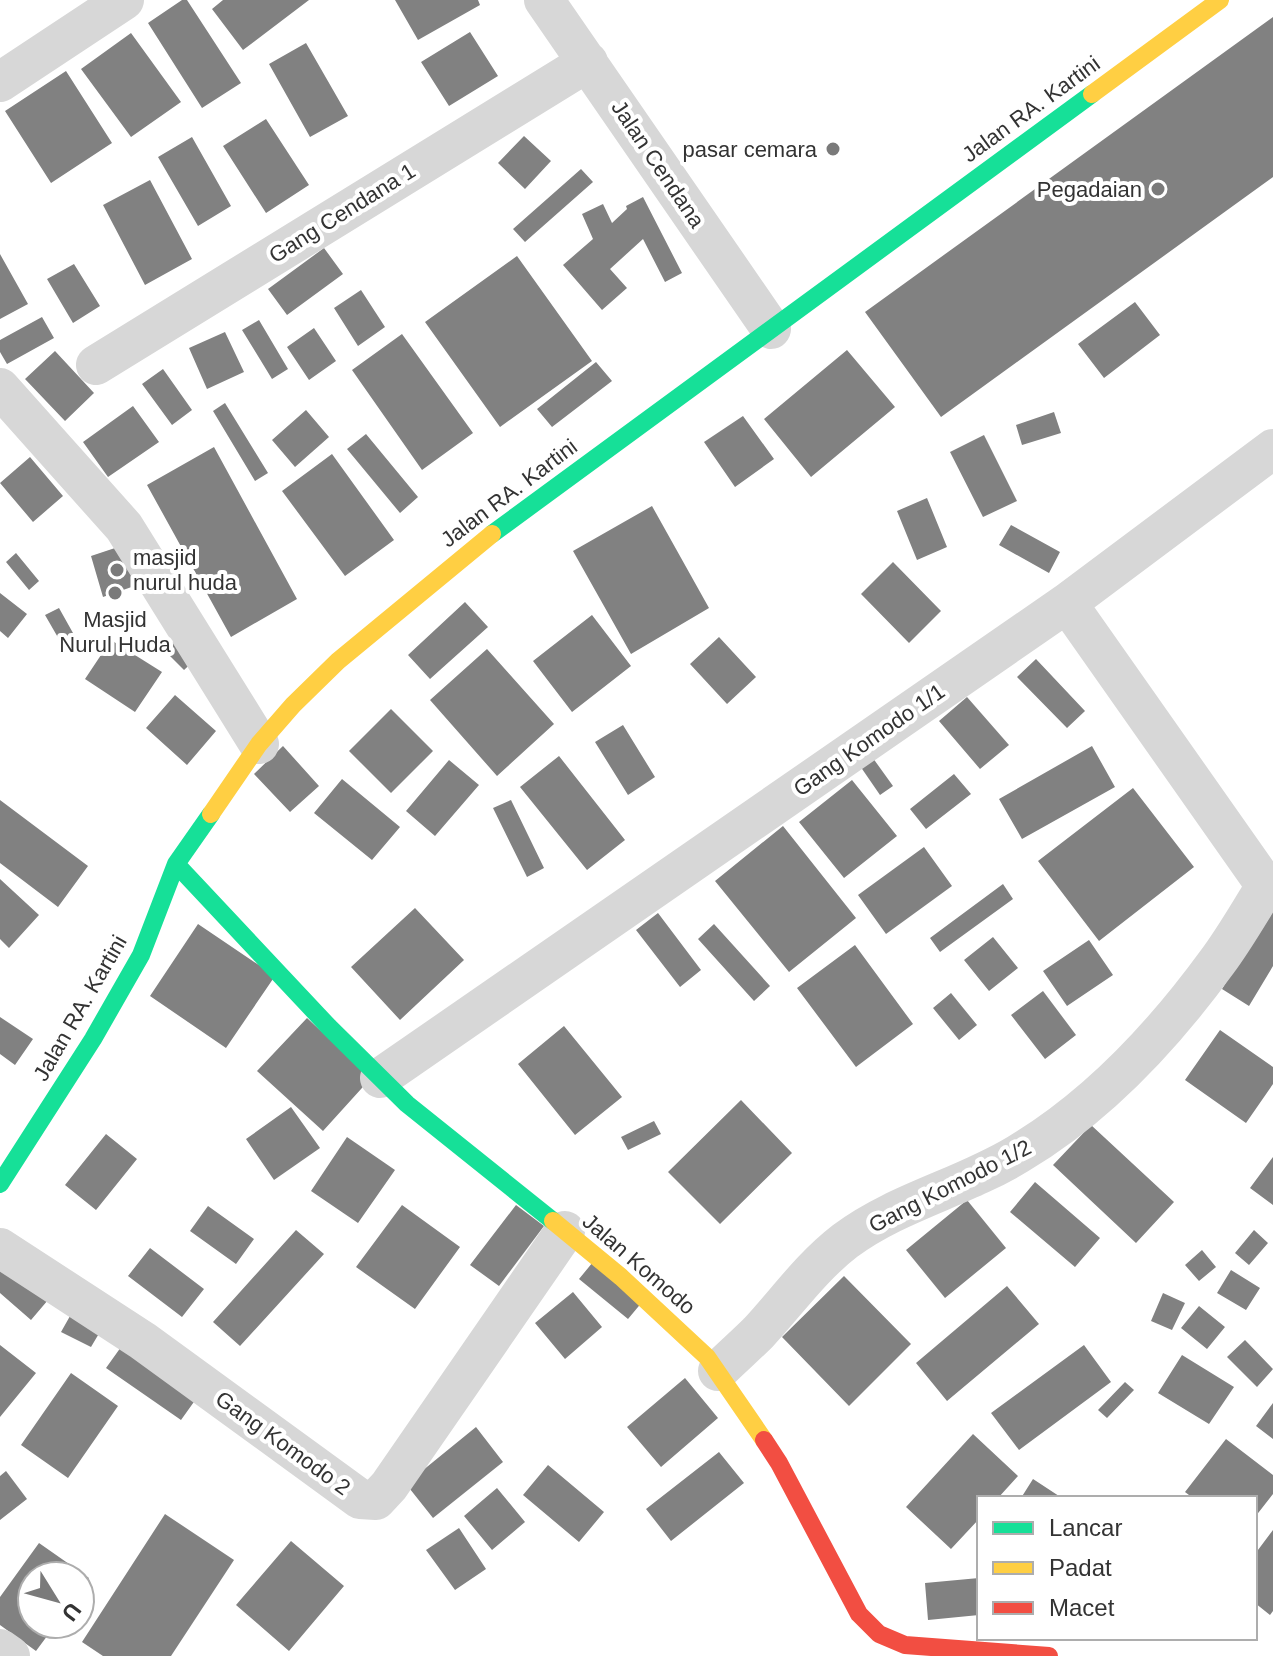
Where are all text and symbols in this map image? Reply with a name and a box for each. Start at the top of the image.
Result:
street label: Jalan RA. Kartini [957,51,1105,167]
street label: Jalan Cendana [606,96,710,233]
place label: pasar cemara [682,137,818,162]
marker: pasar cemara [824,140,842,158]
street label: Gang Cendana 1 [264,158,420,268]
place label: Pegadaian [1037,177,1142,202]
marker: Pegadaian [1149,180,1167,198]
street label: Jalan RA. Kartini [436,434,582,552]
place label: masjid nurul huda [133,545,238,595]
marker: masjid nurul huda [108,561,126,579]
marker: Masjid Nurul Huda [106,584,124,602]
place label: Masjid Nurul Huda [59,607,171,657]
street label: Gang Komodo 1/1 [789,679,949,801]
street label: Jalan RA. Kartini [28,931,132,1085]
street label: Gang Komodo 1/2 [865,1134,1035,1238]
street label: Jalan Komodo [578,1208,700,1320]
street label: Gang Komodo 2 [211,1386,355,1500]
legend [977,1496,1257,1640]
text: Lancar [1049,1514,1122,1541]
text: Padat [1049,1554,1112,1581]
north arrow [16,1560,96,1640]
text: Macet [1049,1594,1115,1621]
text: U [57,1598,86,1626]

